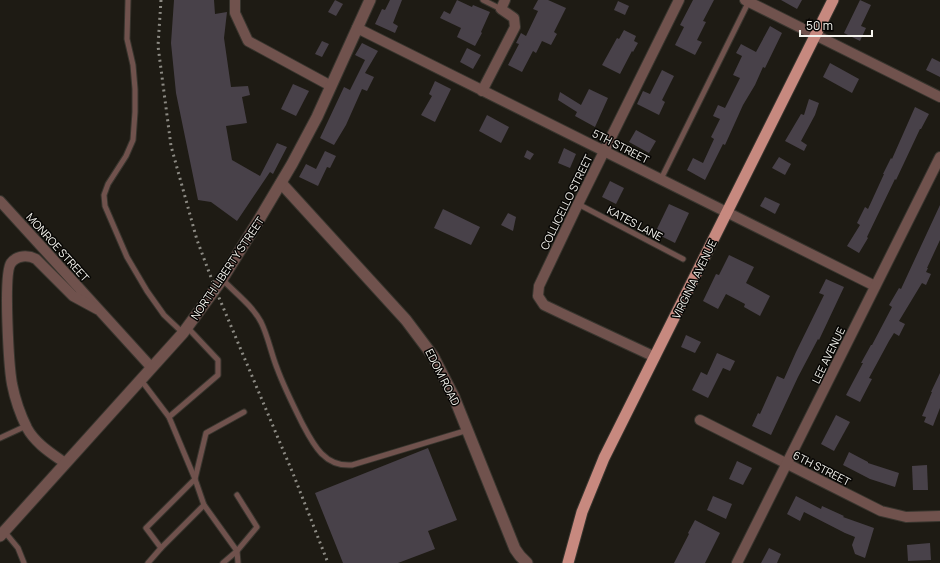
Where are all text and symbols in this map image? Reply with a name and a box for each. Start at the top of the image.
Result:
scale bar [800,12,872,38]
text: 50 m [806,17,833,34]
street label: 5TH STREET [590,125,652,167]
street label: COLLICELLO STREET [536,151,596,252]
street label: KATES LANE [605,202,665,244]
street label: MONROE STREET [23,209,93,285]
street label: NORTH LIBERTY STREET [187,213,267,322]
street label: VIRGINIA AVENUE [668,237,720,321]
street label: LEE AVENUE [808,324,848,386]
street label: EDOM ROAD [422,346,464,408]
street label: 6TH STREET [791,447,854,489]

